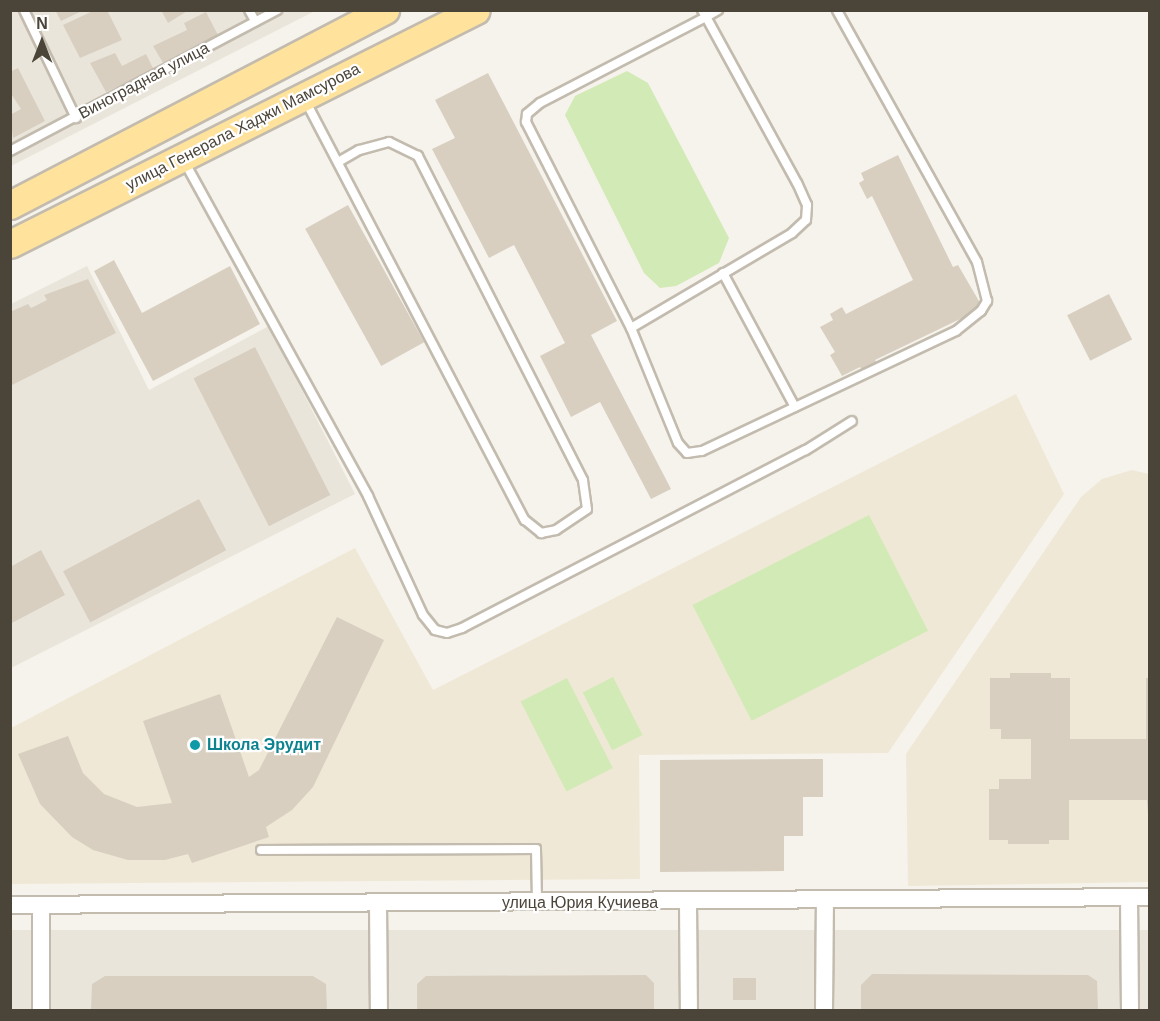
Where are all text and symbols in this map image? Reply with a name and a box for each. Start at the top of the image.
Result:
north arrow [12,12,72,72]
text: N [36,15,48,32]
street label: Виноградная улица [75,38,213,124]
street label: улица Генерала Хаджи Мамсурова [123,59,363,195]
place label: Школа Эрудит [207,735,321,755]
marker: Школа Эрудит [188,738,202,752]
street label: улица Юрия Кучиева [502,893,658,913]

